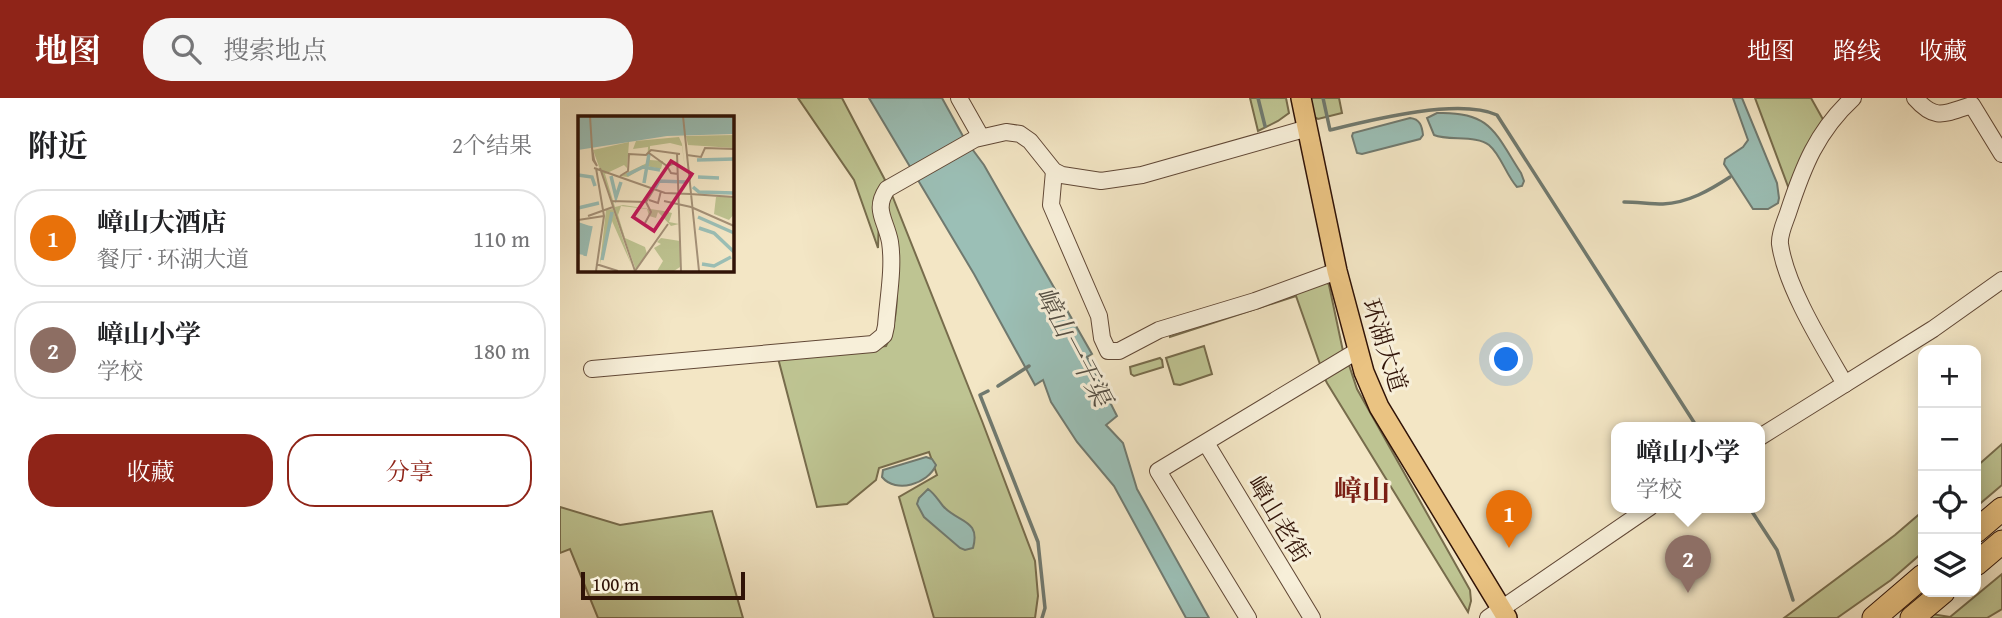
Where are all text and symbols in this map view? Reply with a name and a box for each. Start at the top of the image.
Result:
search box [143,18,633,81]
text: 地图 [35,26,101,74]
icon: search [167,30,205,68]
text: 搜索地点 [223,30,327,69]
text: 地图 [1747,33,1795,68]
text: 路线 [1833,33,1881,68]
text: 收藏 [1919,33,1967,68]
inset map [578,116,733,271]
text: 附近 [28,123,88,167]
text: 2个结果 [452,128,532,161]
text: 嶂山大酒店 [97,202,227,241]
text: 1 [47,222,59,255]
text: 110 m [473,222,530,255]
text: 餐厅 · 环湖大道 [97,242,249,275]
water label: 嶂山一干渠 [1026,279,1123,415]
street label: 环湖大道 [1354,294,1416,396]
text: 嶂山小学 [97,314,201,353]
text: 2 [47,334,59,367]
text: 180 m [473,334,530,367]
your location [1489,342,1523,376]
map controls [1918,345,1981,597]
button: + [1918,345,1981,408]
text: 学校 [97,354,143,387]
button: − [1918,408,1981,471]
popup [1611,422,1765,513]
text: 嶂山小学 [1636,432,1740,471]
button: 收藏 [28,434,273,507]
button: 分享 [287,434,532,507]
street label: 嶂山老街 [1239,469,1319,569]
district label: 嶂山 [1334,469,1390,510]
button: locate [1918,471,1981,534]
text: 学校 [1636,472,1682,505]
pin: 1 [1486,490,1532,548]
button: layers [1918,534,1981,597]
pin: 2 [1665,535,1711,593]
scale bar [581,569,746,601]
text: 100 m [592,570,639,598]

